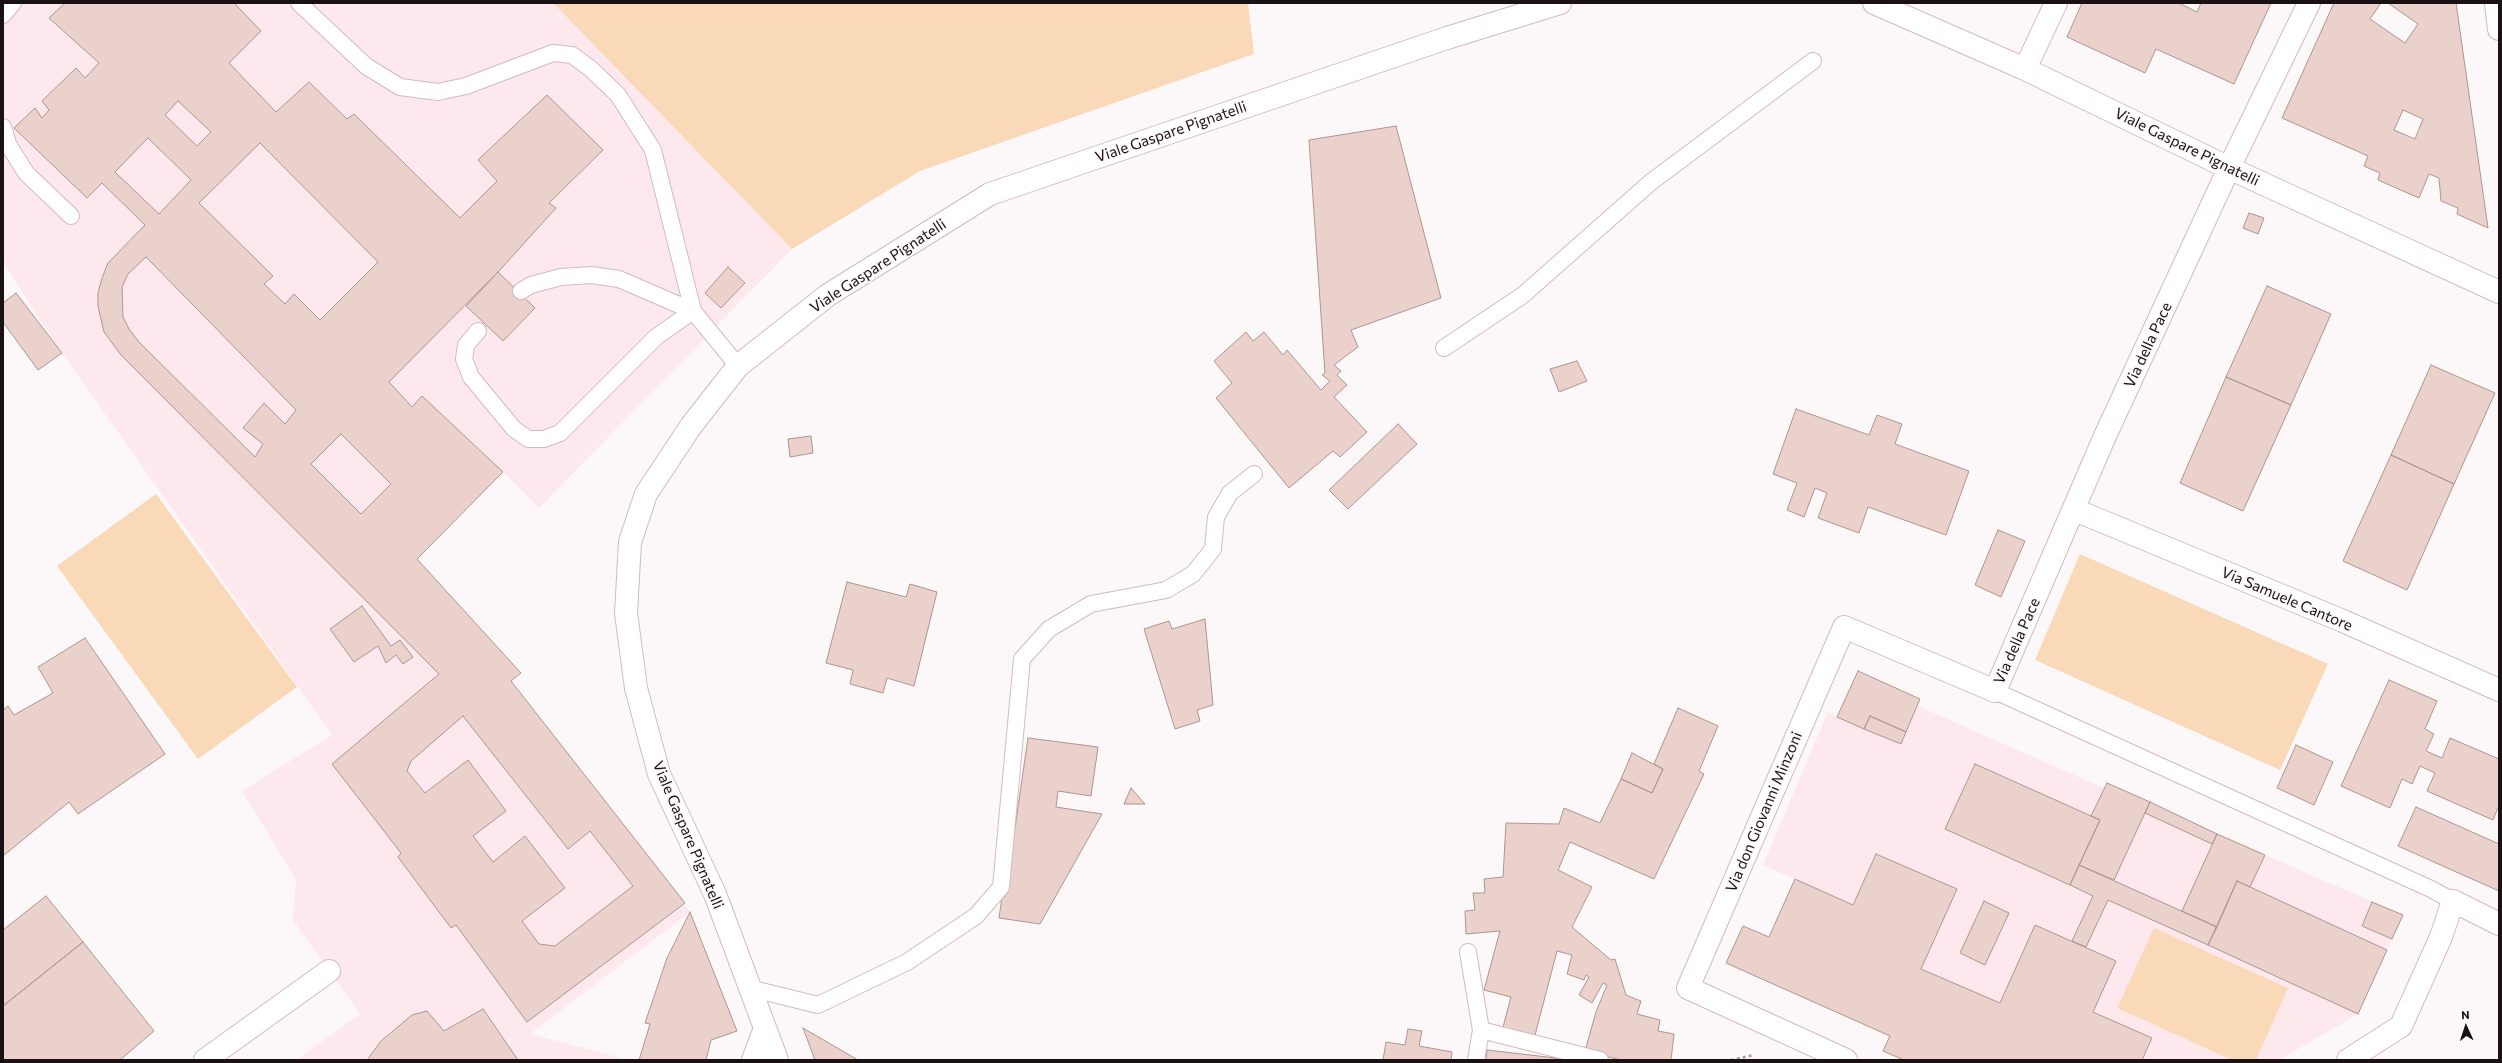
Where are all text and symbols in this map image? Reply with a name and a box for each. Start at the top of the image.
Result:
street label: Viale Gaspare Pignatelli [1093,98,1249,166]
street label: Viale Gaspare Pignatelli [2112,104,2262,190]
street label: Viale Gaspare Pignatelli [807,215,949,317]
street label: Via della Pace [2120,299,2176,391]
street label: Via Samuele Cantore [2219,563,2355,635]
street label: Via della Pace [1990,595,2044,687]
street label: Via don Giovanni Minzoni [1722,729,1806,895]
street label: Viale Gaspare Pignatelli [649,758,727,912]
north arrow [2446,1007,2486,1047]
text: N [2461,1008,2470,1021]

